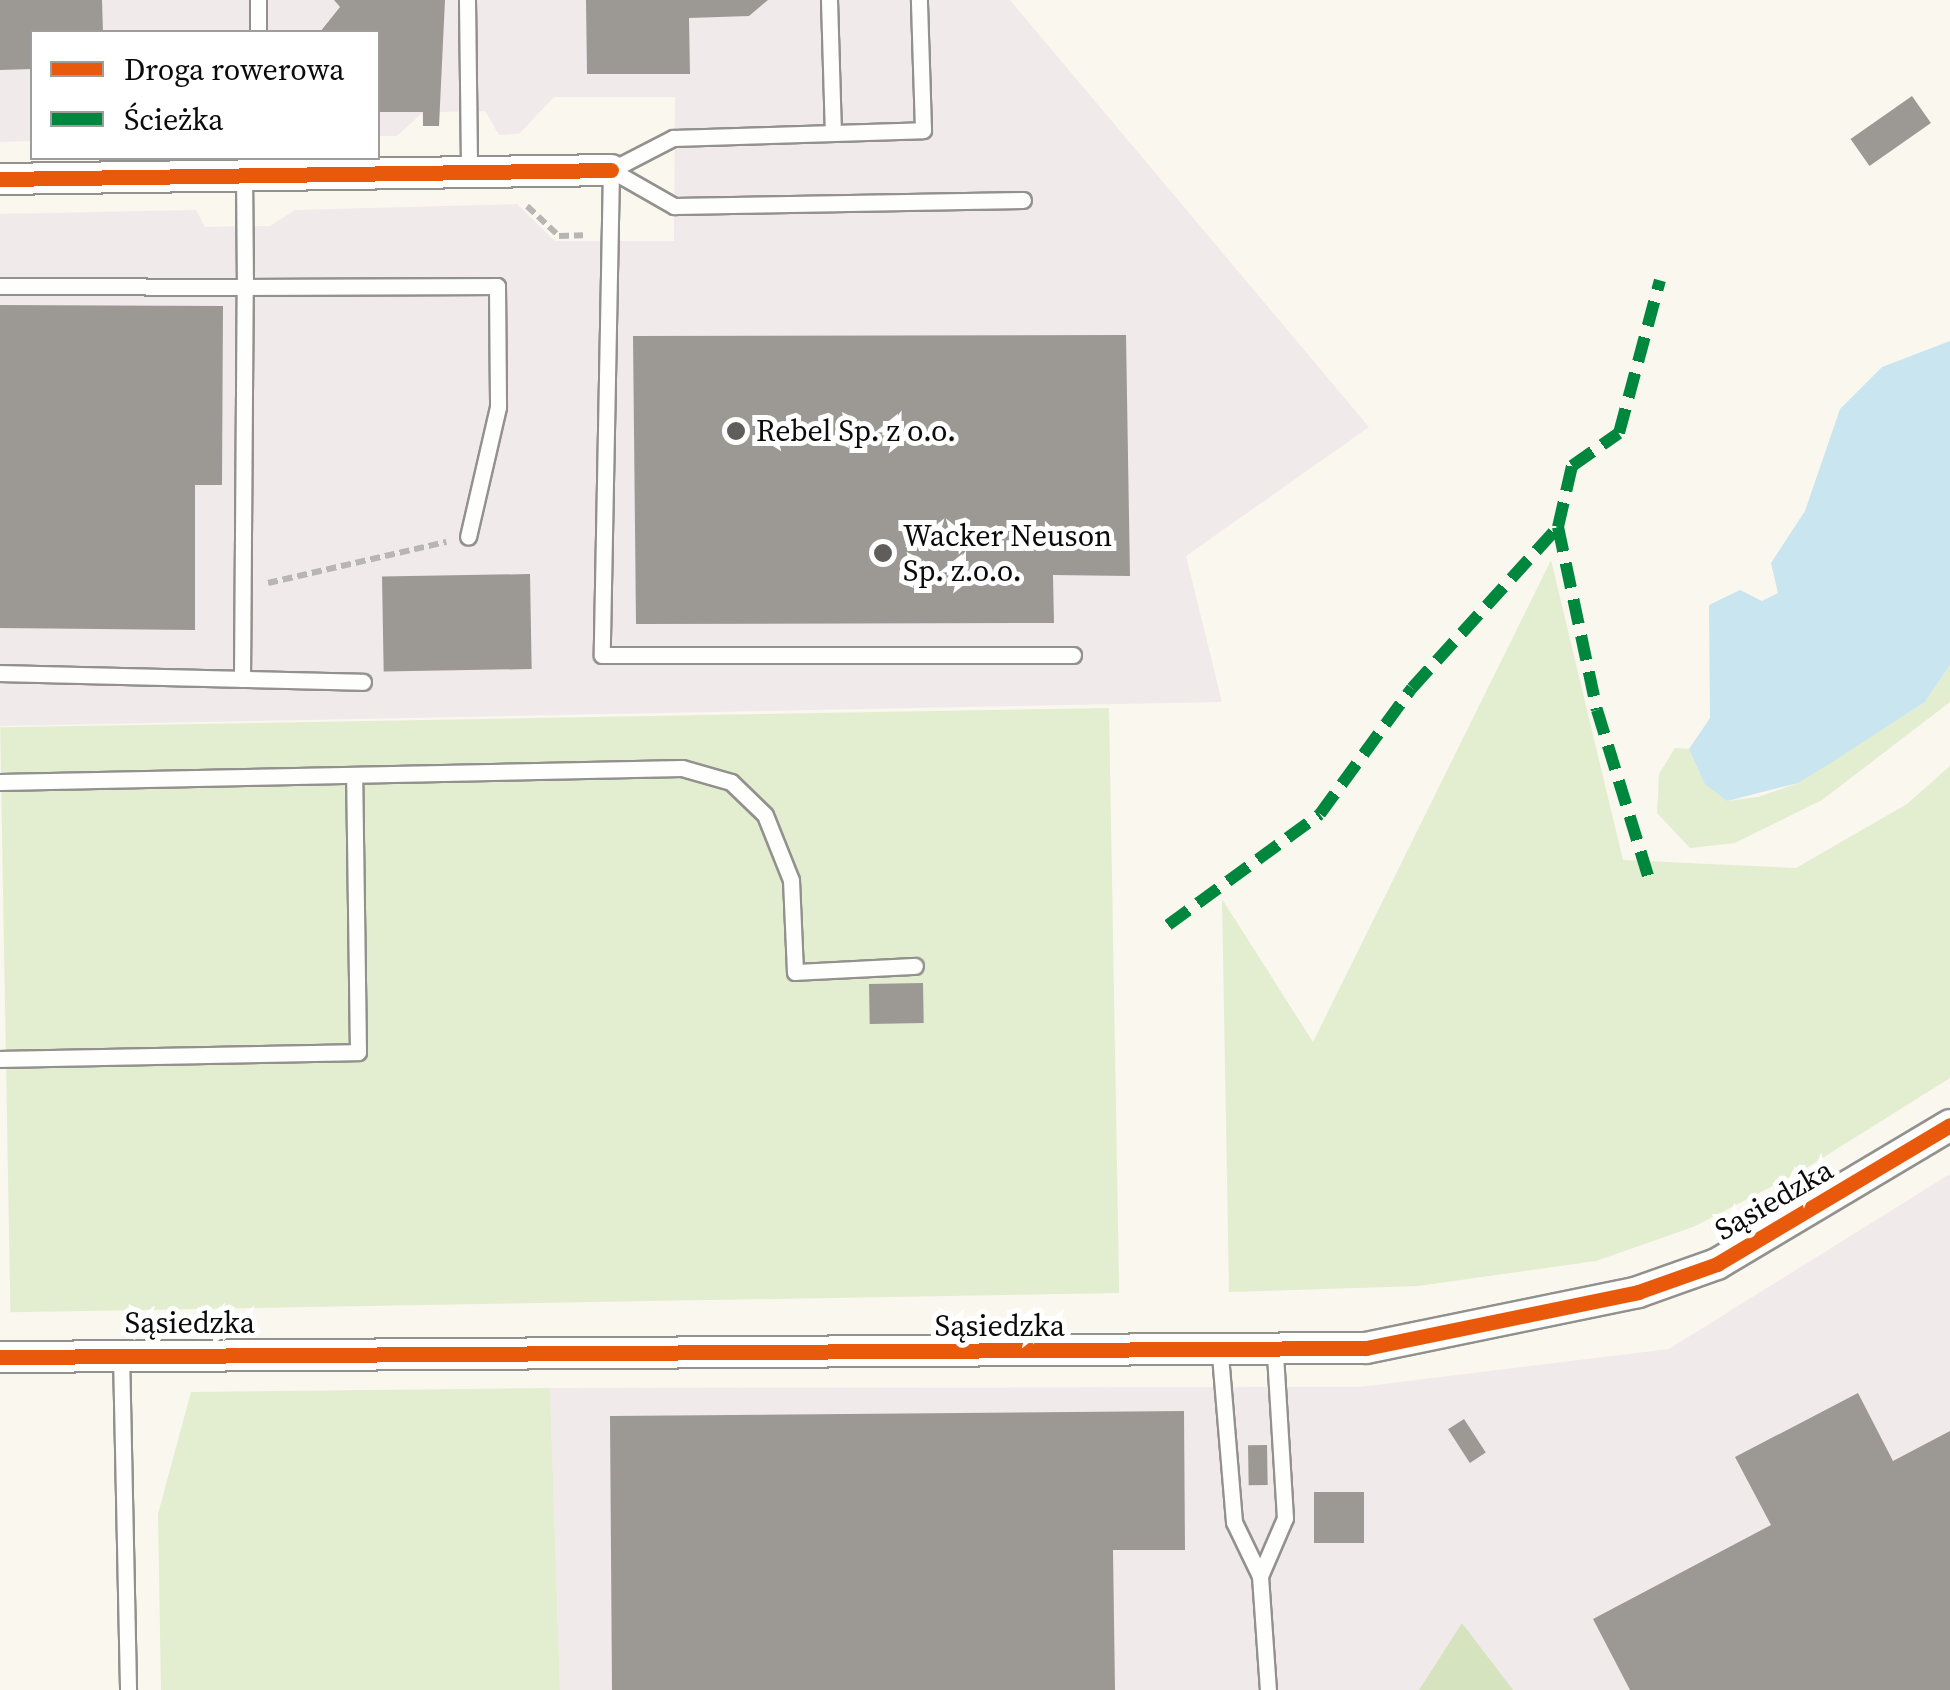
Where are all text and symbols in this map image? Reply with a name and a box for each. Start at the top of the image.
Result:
legend [30,30,380,160]
text: Droga rowerowa [124,49,344,90]
text: Ścieżka [124,99,224,140]
place label: Rebel Sp. z o.o. [756,413,956,449]
marker: Rebel Sp. z o.o. [725,420,747,442]
place label: Wacker Neuson Sp. z.o.o. [903,518,1112,588]
marker: Wacker Neuson Sp. z.o.o. [872,542,894,564]
street label: Sąsiedzka [1709,1152,1839,1248]
street label: Sąsiedzka [125,1305,255,1341]
street label: Sąsiedzka [935,1308,1065,1344]

